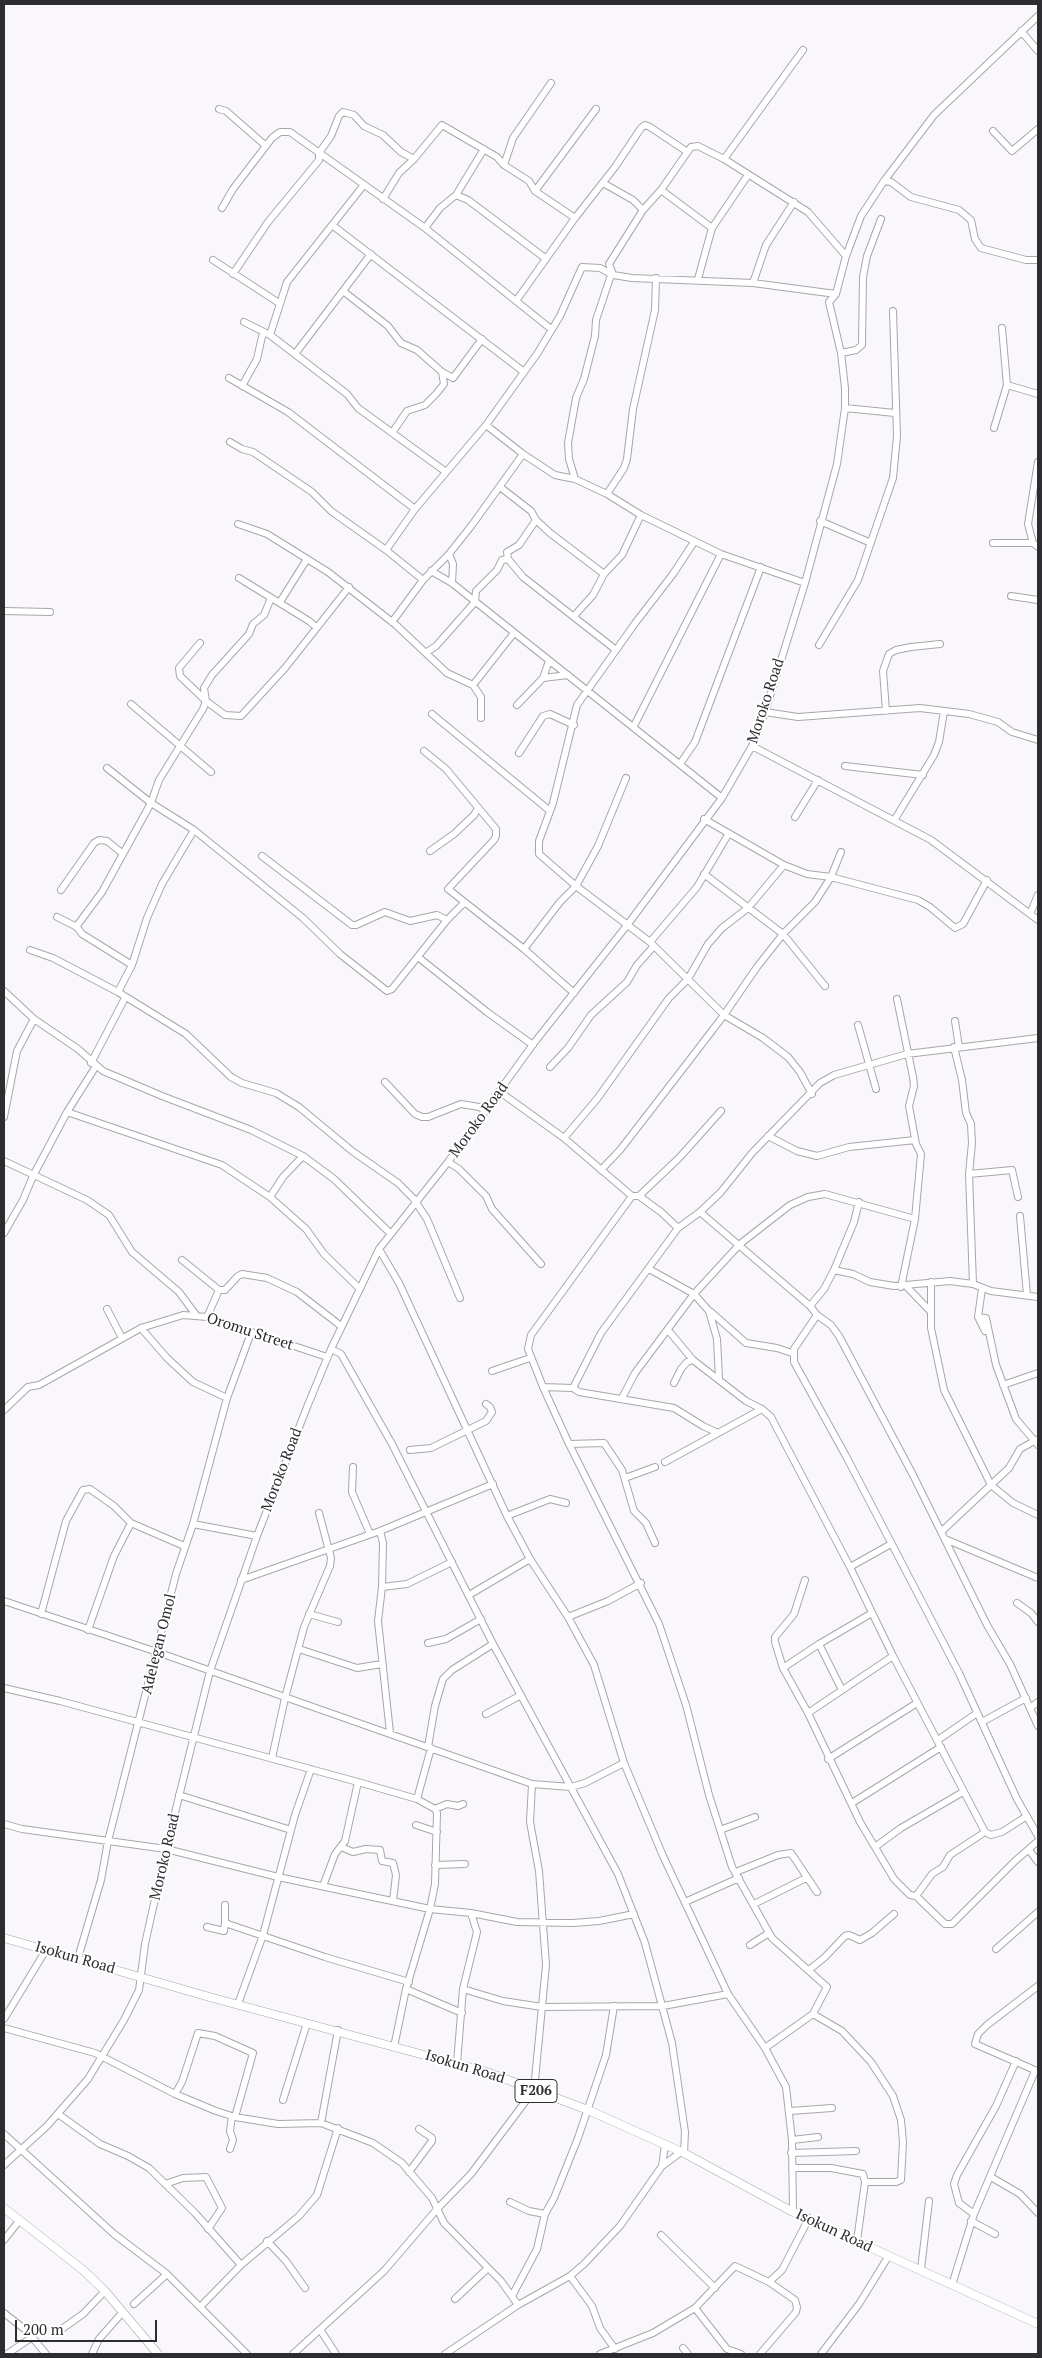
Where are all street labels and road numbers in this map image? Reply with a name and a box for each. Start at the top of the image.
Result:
street label: Moroko Road [744,656,788,746]
street label: Moroko Road [446,1079,512,1161]
street label: Oromu Street [204,1309,296,1355]
street label: Moroko Road [258,1426,306,1514]
street label: Adelegan Omol [138,1592,180,1696]
street label: Moroko Road [146,1812,184,1902]
street label: Isokun Road [33,1938,117,1978]
street label: Isokun Road [423,2046,507,2088]
road number: F206 [515,2080,557,2102]
street label: Isokun Road [793,2205,875,2257]

